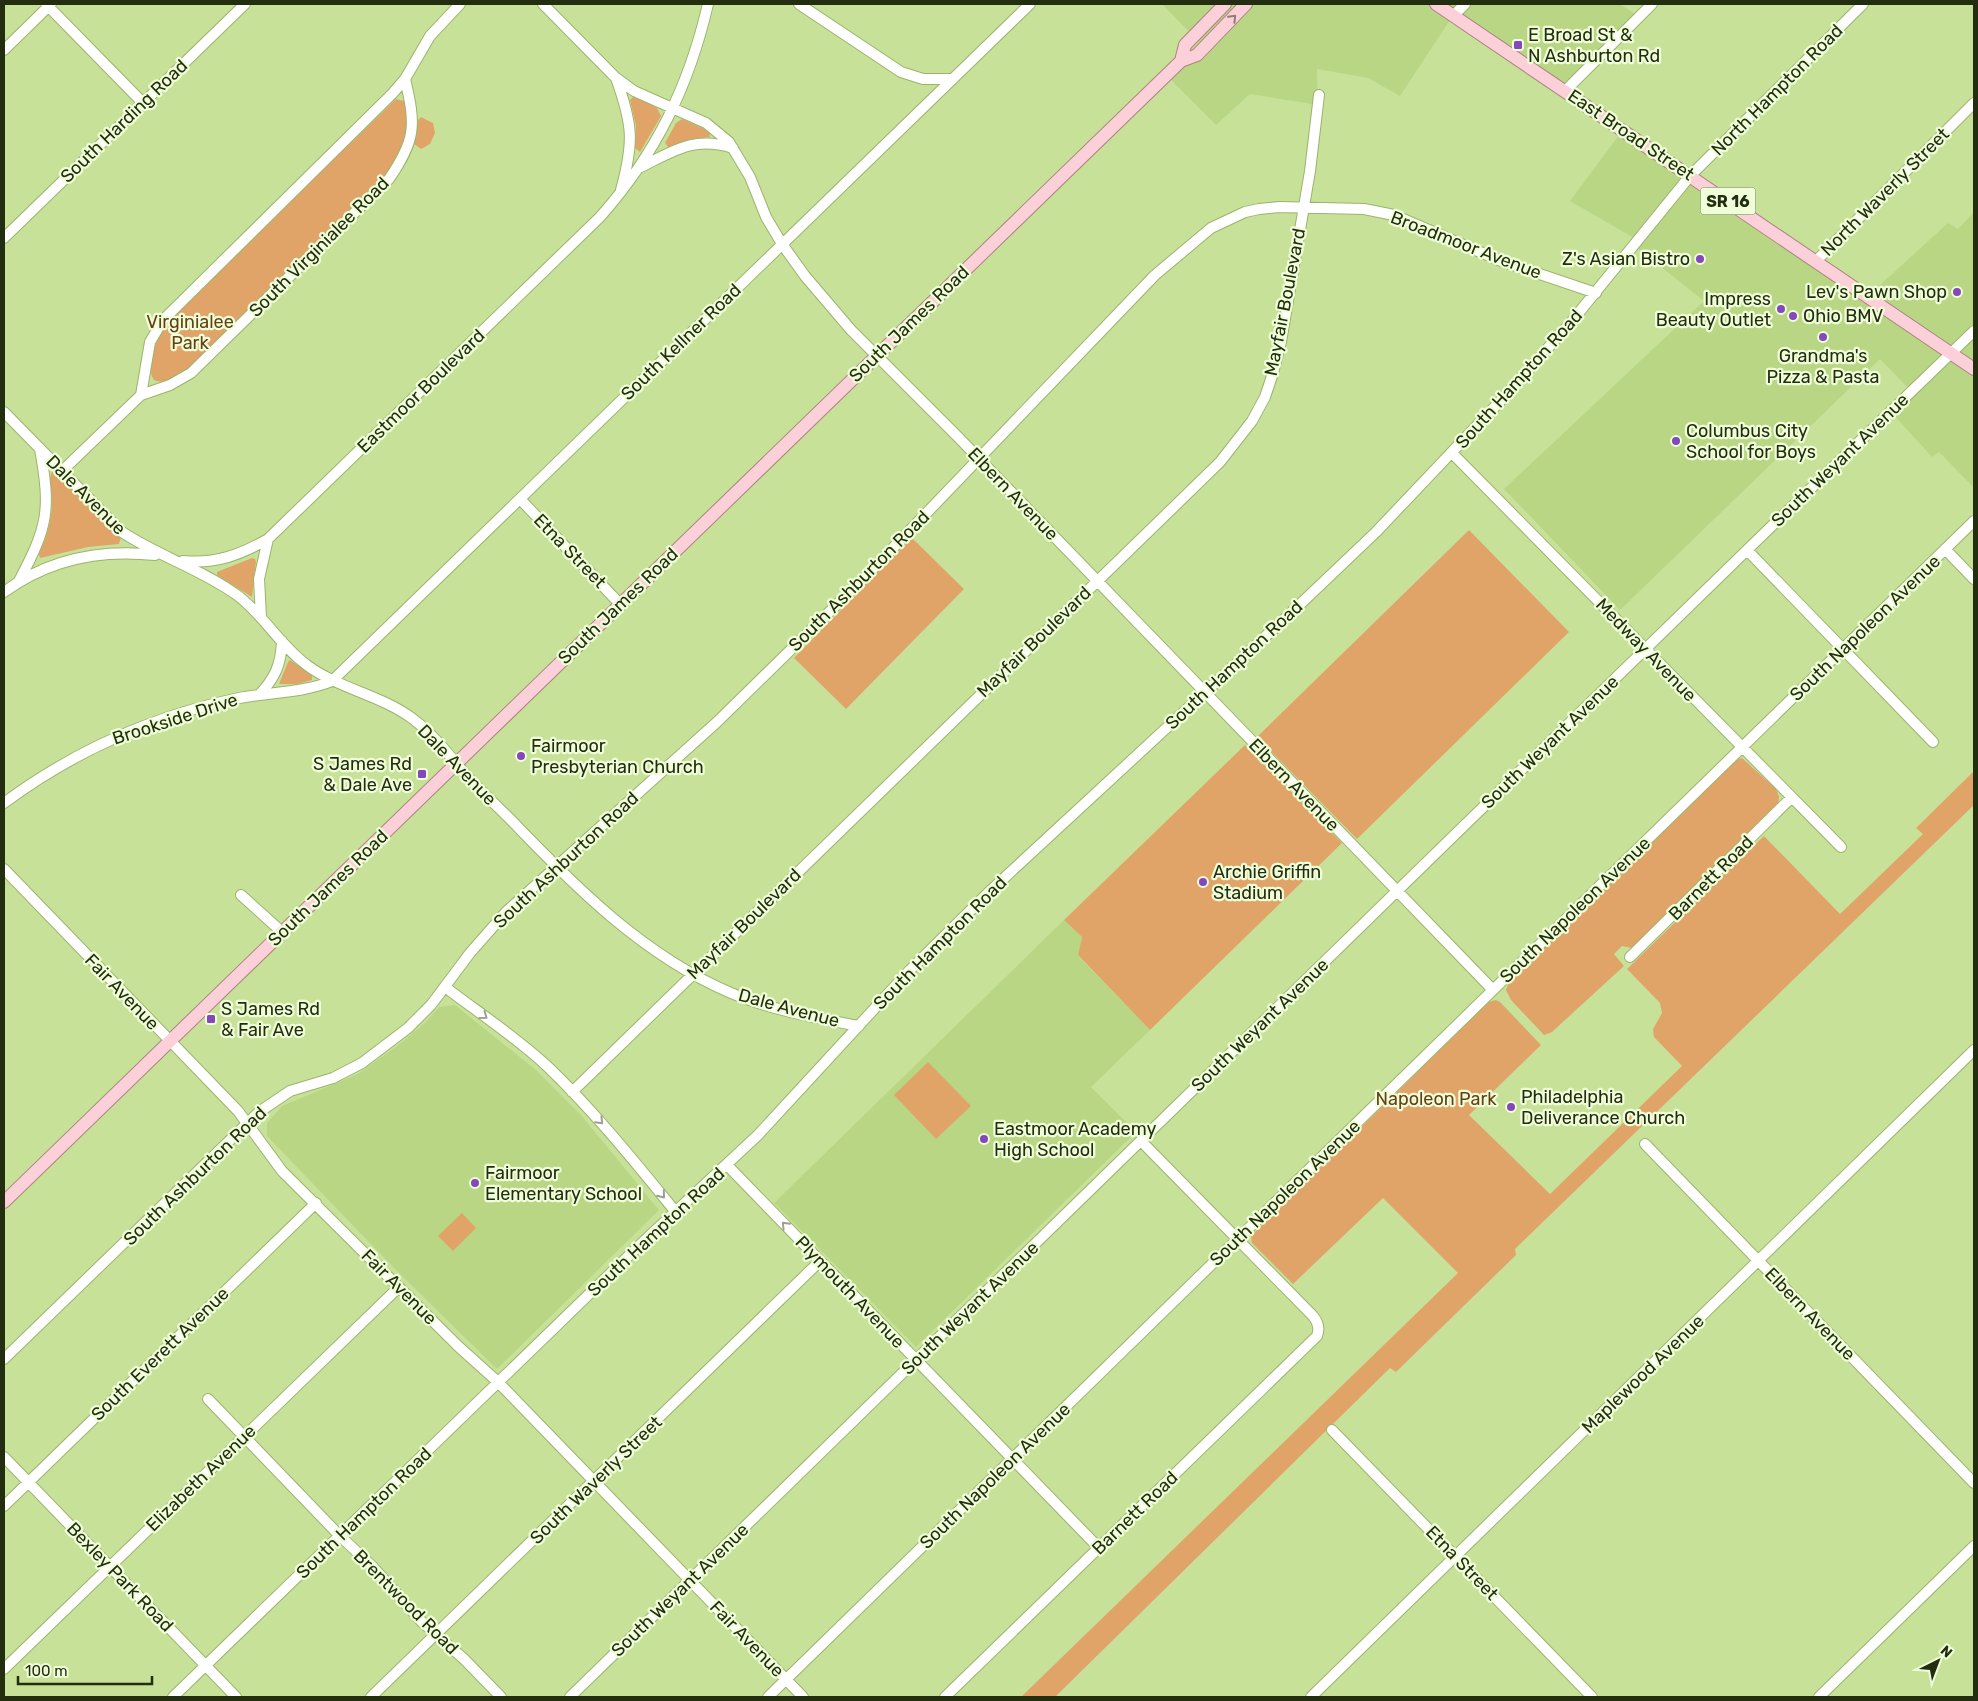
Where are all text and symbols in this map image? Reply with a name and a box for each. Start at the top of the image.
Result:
one-way arrow [1227,15,1236,24]
street label: North Hampton Road [1707,20,1847,160]
place label: E Broad St & N Ashburton Rd [1528,24,1660,67]
marker: E Broad St & N Ashburton Rd [1512,39,1524,51]
street label: South Harding Road [56,55,192,187]
street label: East Broad Street [1564,85,1698,185]
street label: North Waverly Street [1816,123,1954,261]
street label: South Virginialee Road [244,172,394,322]
road number: SR 16 [1700,188,1756,215]
street label: Broadmoor Avenue [1387,206,1545,284]
street label: Mayfair Boulevard [1260,226,1310,378]
place label: Z's Asian Bistro [1562,248,1690,270]
marker: Z's Asian Bistro [1694,253,1706,265]
street label: South James Road [844,261,974,387]
street label: South Kellner Road [616,279,746,405]
place label: Lev's Pawn Shop [1806,281,1947,303]
marker: Lev's Pawn Shop [1951,286,1963,298]
place label: Impress Beauty Outlet [1656,288,1771,331]
marker: Impress Beauty Outlet [1775,303,1787,315]
street label: South Hampton Road [1451,305,1587,453]
place label: Ohio BMV [1803,305,1884,327]
marker: Ohio BMV [1787,310,1799,322]
park label: Virginialee Park [146,311,234,354]
street label: Eastmoor Boulevard [353,324,489,458]
marker: Grandma's Pizza & Pasta [1817,331,1829,343]
place label: Grandma's Pizza & Pasta [1767,345,1879,388]
street label: South Weyant Avenue [1767,389,1913,531]
place label: Columbus City School for Boys [1686,420,1816,463]
marker: Columbus City School for Boys [1670,435,1682,447]
street label: Elbern Avenue [963,443,1063,545]
street label: Dale Avenue [42,451,130,539]
street label: South Ashburton Road [784,506,934,656]
street label: Etna Street [529,509,611,593]
street label: South James Road [553,543,683,669]
street label: South Napoleon Avenue [1785,550,1945,706]
street label: Mayfair Boulevard [972,582,1096,702]
street label: Medway Avenue [1591,594,1701,706]
street label: South Hampton Road [1161,596,1307,734]
street label: South Weyant Avenue [1477,671,1623,813]
street label: Brookside Drive [110,688,240,750]
street label: Dale Avenue [413,720,501,810]
street label: Elbern Avenue [1244,734,1344,836]
place label: Fairmoor Presbyterian Church [531,735,704,778]
marker: Fairmoor Presbyterian Church [515,750,527,762]
place label: S James Rd & Dale Ave [313,753,412,796]
marker: S James Rd & Dale Ave [416,768,428,780]
street label: South Ashburton Road [489,787,643,933]
street label: South James Road [263,825,393,951]
street label: Barnett Road [1664,831,1758,925]
street label: South Napoleon Avenue [1495,832,1655,988]
place label: Archie Griffin Stadium [1213,861,1321,904]
street label: Mayfair Boulevard [682,864,806,984]
street label: South Hampton Road [869,872,1011,1014]
marker: Archie Griffin Stadium [1197,876,1209,888]
street label: Fair Avenue [80,949,164,1035]
street label: South Weyant Avenue [1187,954,1333,1096]
street label: Dale Avenue [736,984,842,1032]
place label: S James Rd & Fair Ave [221,998,320,1041]
one-way arrow [478,1010,488,1019]
marker: S James Rd & Fair Ave [205,1013,217,1025]
place label: Philadelphia Deliverance Church [1521,1086,1685,1129]
park label: Napoleon Park [1375,1088,1497,1110]
marker: Philadelphia Deliverance Church [1505,1101,1517,1113]
street label: South Ashburton Road [119,1102,271,1250]
street label: South Napoleon Avenue [1205,1115,1365,1271]
one-way arrow [594,1116,603,1125]
place label: Eastmoor Academy High School [994,1118,1156,1161]
marker: Eastmoor Academy High School [978,1133,990,1145]
place label: Fairmoor Elementary School [485,1162,642,1205]
street label: South Hampton Road [583,1163,729,1301]
marker: Fairmoor Elementary School [469,1177,481,1189]
one-way arrow [656,1190,665,1199]
one-way arrow [781,1221,790,1230]
street label: Plymouth Avenue [791,1231,909,1353]
street label: South Weyant Avenue [897,1237,1043,1379]
street label: Fair Avenue [357,1245,441,1329]
street label: Elbern Avenue [1760,1263,1860,1365]
street label: South Everett Avenue [87,1283,233,1425]
street label: Maplewood Avenue [1577,1310,1709,1438]
street label: South Napoleon Avenue [915,1398,1075,1554]
street label: South Waverly Street [525,1411,667,1549]
street label: Elizabeth Avenue [141,1420,261,1536]
street label: South Hampton Road [292,1443,436,1583]
street label: Barnett Road [1087,1467,1183,1559]
street label: Bexley Park Road [62,1518,178,1636]
street label: South Weyant Avenue [607,1519,753,1661]
street label: Etna Street [1421,1521,1503,1605]
street label: Brentwood Road [349,1545,463,1659]
street label: Fair Avenue [705,1596,789,1682]
north arrow [1913,1636,1963,1686]
text: N [1937,1642,1956,1661]
scale bar [18,1654,151,1686]
text: 100 m [25,1662,67,1680]

